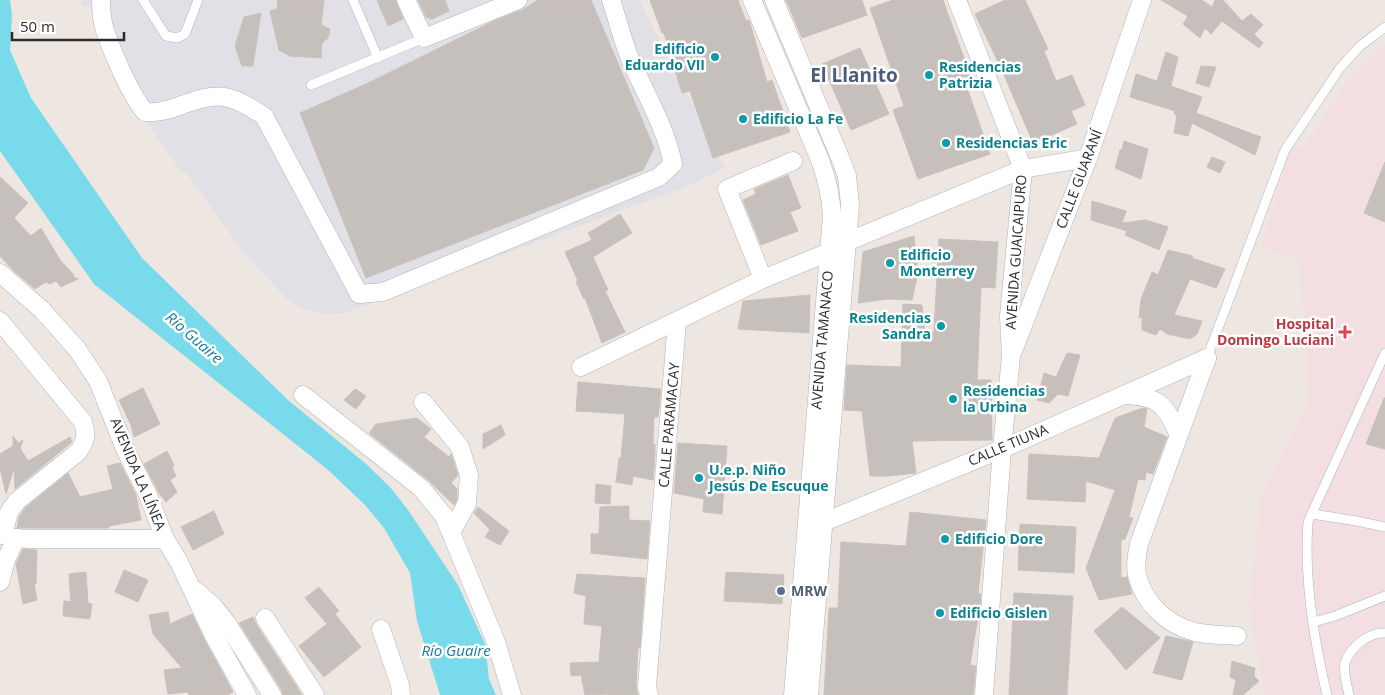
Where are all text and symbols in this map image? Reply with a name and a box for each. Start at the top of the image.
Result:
scale bar [12,10,125,42]
text: 50 m [20,16,55,36]
place label: Edificio Eduardo VII [625,39,705,74]
marker: Edificio Eduardo VII [709,51,721,63]
place label: Residencias Patrizia [939,57,1021,92]
district label: El Llanito [810,62,898,88]
marker: Residencias Patrizia [923,69,935,81]
place label: Edificio La Fe [753,109,843,128]
marker: Edificio La Fe [737,113,749,125]
street label: CALLE GUARANÍ [1051,126,1106,231]
place label: Residencias Eric [956,133,1067,152]
marker: Residencias Eric [940,137,952,149]
street label: AVENIDA GUAICAIPURO [1001,174,1030,330]
place label: Edificio Monterrey [900,245,974,280]
marker: Edificio Monterrey [884,257,896,269]
street label: AVENIDA TAMANACO [806,270,837,410]
water label: Río Guaire [162,307,228,368]
place label: Residencias Sandra [849,308,931,343]
place label: Hospital Domingo Luciani [1217,314,1334,349]
marker: Residencias Sandra [935,320,947,332]
marker: Hospital Domingo Luciani [1338,325,1352,339]
street label: CALLE PARAMACAY [654,361,683,488]
place label: Residencias la Urbina [963,381,1045,416]
marker: Residencias la Urbina [947,393,959,405]
street label: AVENIDA LA LÍNEA [106,415,171,533]
street label: CALLE TIUNA [965,419,1051,470]
place label: U.e.p. Niño Jesús De Escuque [707,460,828,495]
marker: U.e.p. Niño Jesús De Escuque [693,472,705,484]
place label: Edificio Dore [955,529,1043,548]
marker: Edificio Dore [939,533,951,545]
place label: MRW [791,581,827,600]
marker: MRW [775,585,787,597]
place label: Edificio Gislen [950,603,1048,622]
marker: Edificio Gislen [934,607,946,619]
water label: Río Guaire [421,640,491,660]

